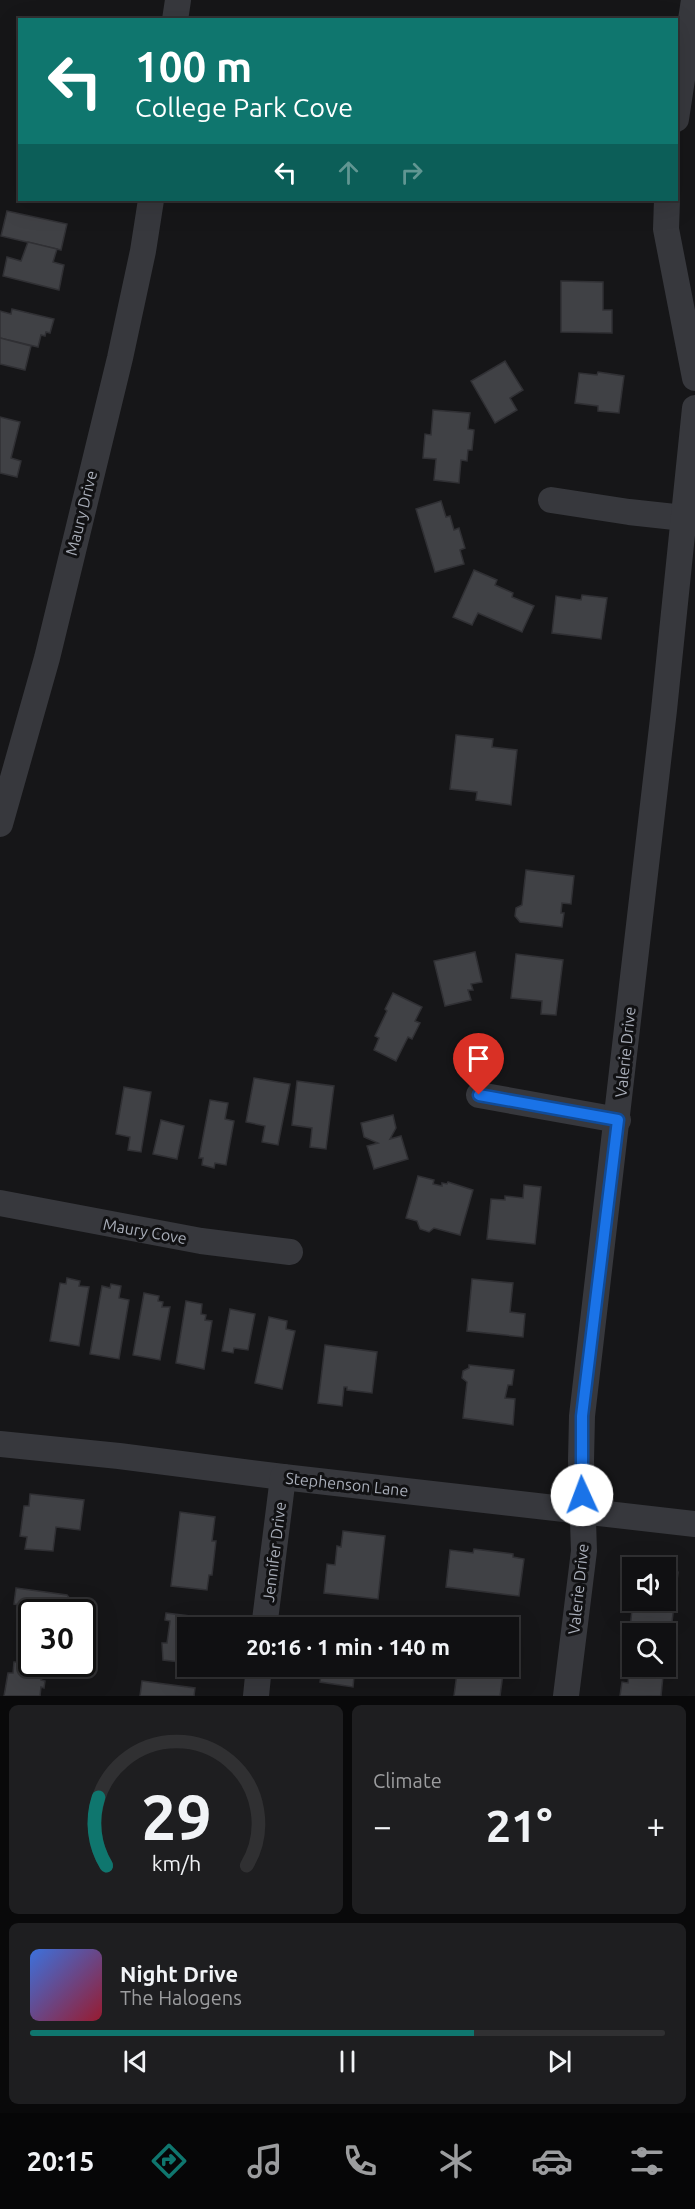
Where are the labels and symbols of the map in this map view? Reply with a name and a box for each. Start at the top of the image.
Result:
street label: Maury Drive [62,469,100,557]
street label: Valerie Drive [611,1006,639,1098]
pin [453,1033,504,1095]
street label: Maury Cove [102,1215,188,1247]
position arrow [550,1463,614,1527]
street label: Stephenson Lane [285,1469,409,1499]
street label: Jennifer Drive [259,1501,289,1603]
street label: Valerie Drive [564,1543,592,1635]
speed limit sign: 30 [18,1599,96,1677]

